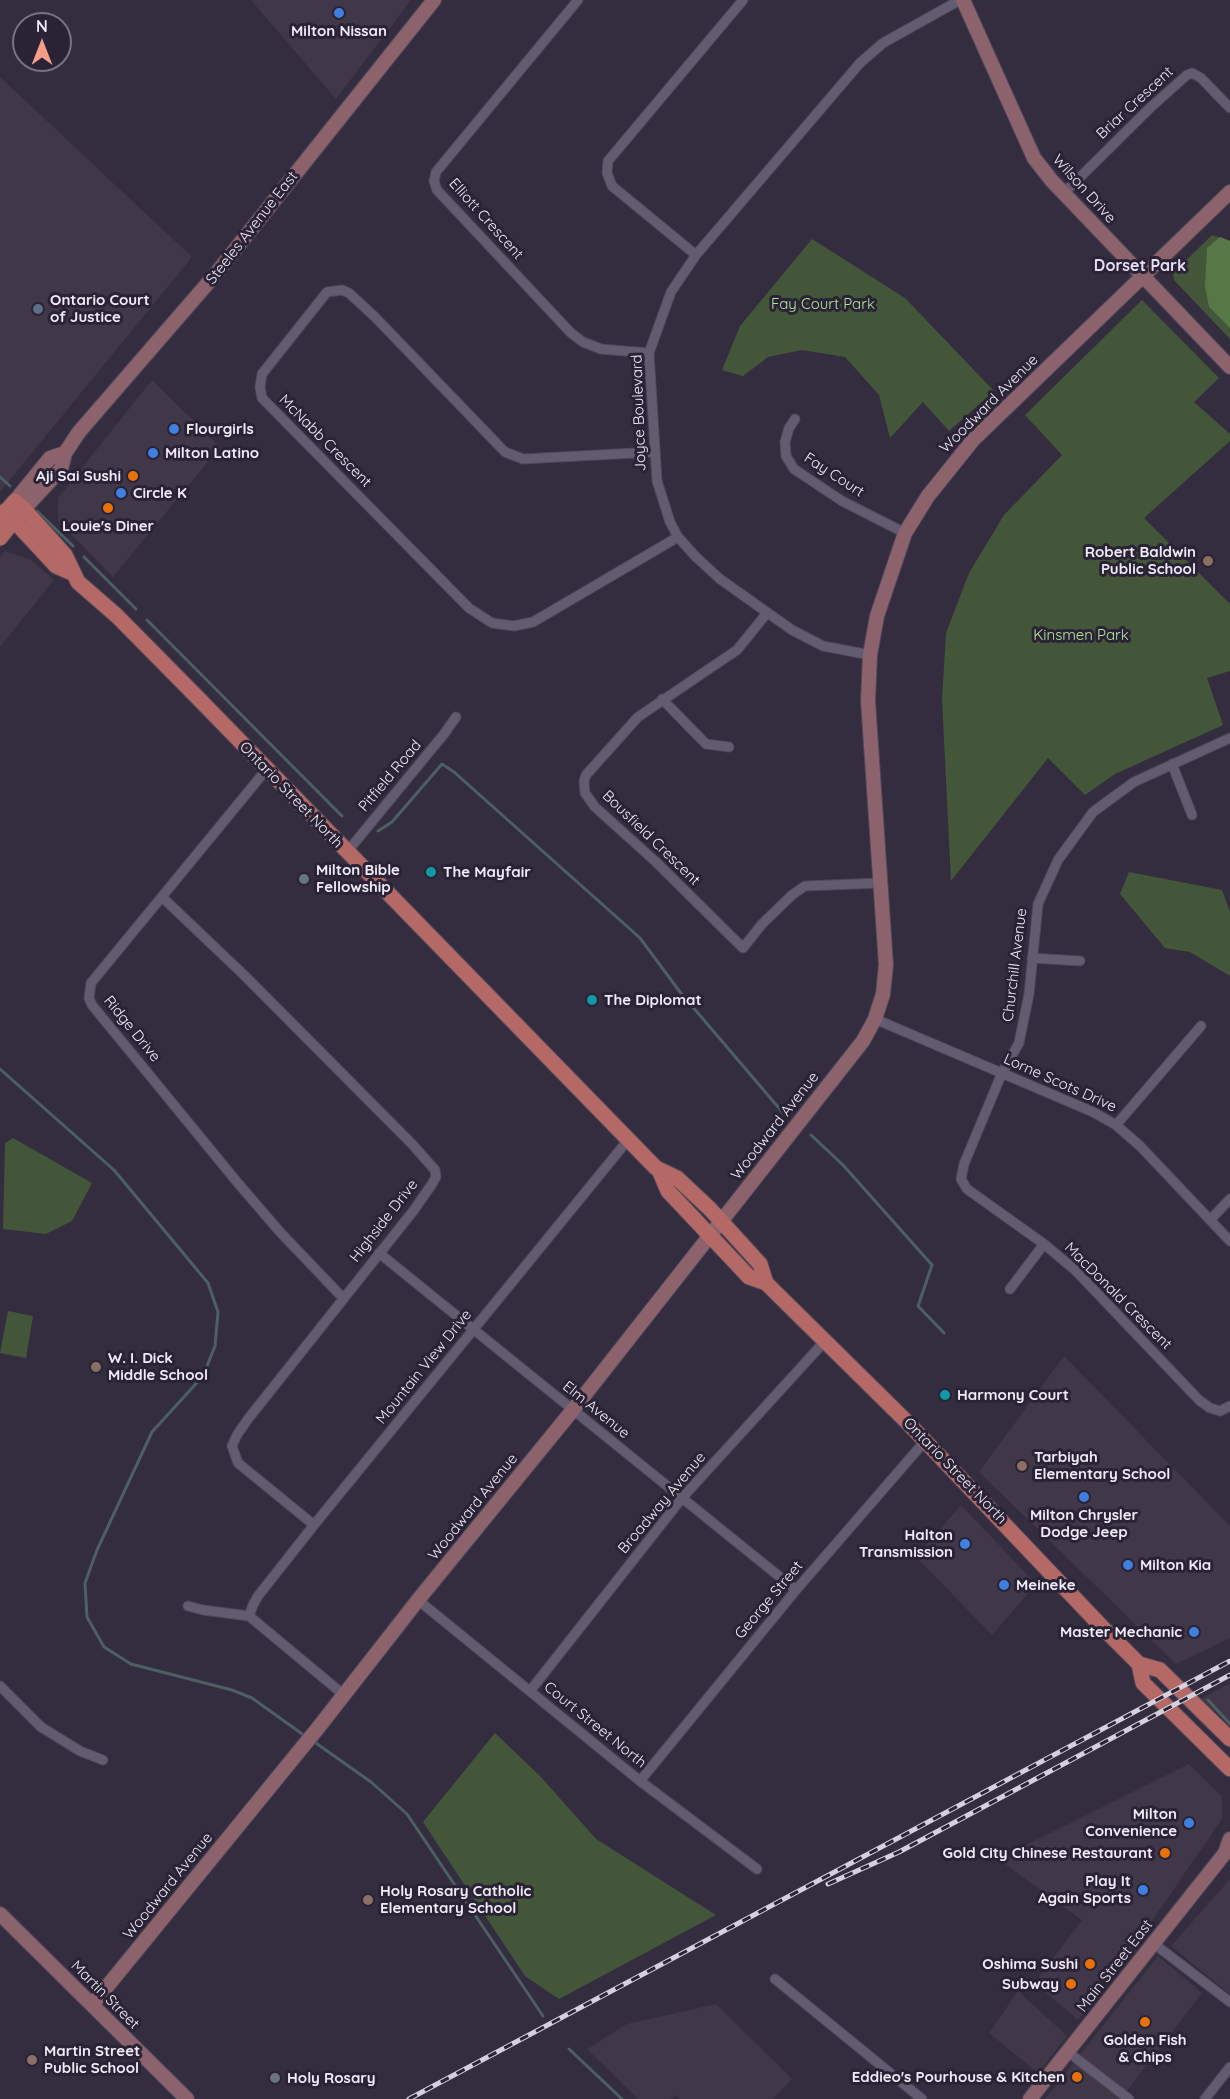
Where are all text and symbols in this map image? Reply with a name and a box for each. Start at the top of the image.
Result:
marker: Milton Nissan [332,6,346,20]
north arrow [12,12,72,72]
text: N [36,16,48,36]
place label: Milton Nissan [291,22,387,40]
street label: Briar Crescent [1093,63,1177,143]
street label: Wilson Drive [1049,151,1119,227]
street label: Steeles Avenue East [202,168,302,288]
street label: Elliott Crescent [445,175,527,263]
district label: Dorset Park [1094,256,1186,276]
place label: Ontario Court of Justice [50,291,150,326]
park label: Fay Court Park [771,295,875,313]
marker: Ontario Court of Justice [31,302,45,316]
street label: Woodward Avenue [936,351,1042,457]
street label: Joyce Boulevard [628,354,650,472]
street label: McNabb Crescent [275,391,375,491]
place label: Flourgirls [186,420,254,438]
marker: Flourgirls [167,422,181,436]
place label: Milton Latino [165,444,259,462]
marker: Milton Latino [146,446,160,460]
street label: Fay Court [801,449,867,501]
place label: Aji Sai Sushi [36,467,121,485]
marker: Aji Sai Sushi [126,469,140,483]
place label: Circle K [133,484,187,502]
marker: Circle K [114,486,128,500]
marker: Louie's Diner [101,501,115,515]
place label: Louie's Diner [62,517,154,535]
place label: Robert Baldwin Public School [1085,543,1196,578]
marker: Robert Baldwin Public School [1201,554,1215,568]
park label: Kinsmen Park [1033,626,1129,644]
street label: Pitfield Road [355,737,425,815]
street label: Ontario Street North [236,738,346,852]
street label: Bousfield Crescent [598,787,704,889]
place label: Milton Bible Fellowship [316,861,400,896]
place label: The Mayfair [443,863,531,881]
marker: The Mayfair [424,865,438,879]
marker: Milton Bible Fellowship [297,872,311,886]
street label: Churchill Avenue [999,907,1031,1023]
place label: The Diplomat [604,991,702,1009]
street label: Ridge Drive [100,992,164,1066]
marker: The Diplomat [585,993,599,1007]
street label: Lorne Scots Drive [1001,1050,1119,1116]
street label: Woodward Avenue [727,1069,823,1183]
street label: Highside Drive [346,1176,422,1266]
street label: MacDonald Crescent [1061,1239,1175,1353]
street label: Mountain View Drive [372,1306,476,1428]
place label: W. I. Dick Middle School [108,1349,208,1384]
marker: W. I. Dick Middle School [89,1360,103,1374]
street label: Elm Avenue [559,1378,633,1442]
place label: Harmony Court [957,1386,1069,1404]
marker: Harmony Court [938,1388,952,1402]
street label: Ontario Street North [900,1414,1010,1528]
place label: Tarbiyah Elementary School [1034,1448,1170,1483]
street label: Broadway Avenue [614,1449,710,1557]
street label: Woodward Avenue [425,1450,521,1564]
marker: Tarbiyah Elementary School [1015,1459,1029,1473]
marker: Milton Chrysler Dodge Jeep [1077,1490,1091,1504]
place label: Milton Chrysler Dodge Jeep [1030,1506,1138,1541]
place label: Halton Transmission [859,1526,953,1561]
marker: Halton Transmission [958,1537,972,1551]
place label: Milton Kia [1140,1556,1211,1574]
street label: George Street [731,1557,807,1643]
marker: Milton Kia [1121,1558,1135,1572]
place label: Meineke [1016,1576,1076,1594]
marker: Meineke [997,1578,1011,1592]
place label: Master Mechanic [1060,1623,1182,1641]
marker: Master Mechanic [1187,1625,1201,1639]
street label: Court Street North [540,1678,650,1772]
place label: Milton Convenience [1085,1805,1177,1840]
marker: Milton Convenience [1182,1816,1196,1830]
street label: Woodward Avenue [120,1829,216,1943]
place label: Gold City Chinese Restaurant [942,1844,1153,1862]
marker: Gold City Chinese Restaurant [1158,1846,1172,1860]
place label: Play It Again Sports [1038,1872,1131,1907]
place label: Holy Rosary Catholic Elementary School [380,1882,531,1917]
marker: Play It Again Sports [1136,1883,1150,1897]
marker: Holy Rosary Catholic Elementary School [361,1893,375,1907]
street label: Main Street East [1073,1916,1157,2016]
place label: Oshima Sushi [982,1955,1078,1973]
street label: Martin Street [67,1957,143,2033]
marker: Oshima Sushi [1083,1957,1097,1971]
place label: Subway [1002,1975,1059,1993]
marker: Subway [1064,1977,1078,1991]
marker: Golden Fish & Chips [1138,2015,1152,2029]
place label: Golden Fish & Chips [1103,2031,1187,2066]
place label: Martin Street Public School [44,2042,140,2077]
marker: Martin Street Public School [25,2053,39,2067]
place label: Eddieo's Pourhouse & Kitchen [852,2068,1065,2086]
place label: Holy Rosary [287,2069,376,2087]
marker: Eddieo's Pourhouse & Kitchen [1070,2070,1084,2084]
marker: Holy Rosary [268,2071,282,2085]

